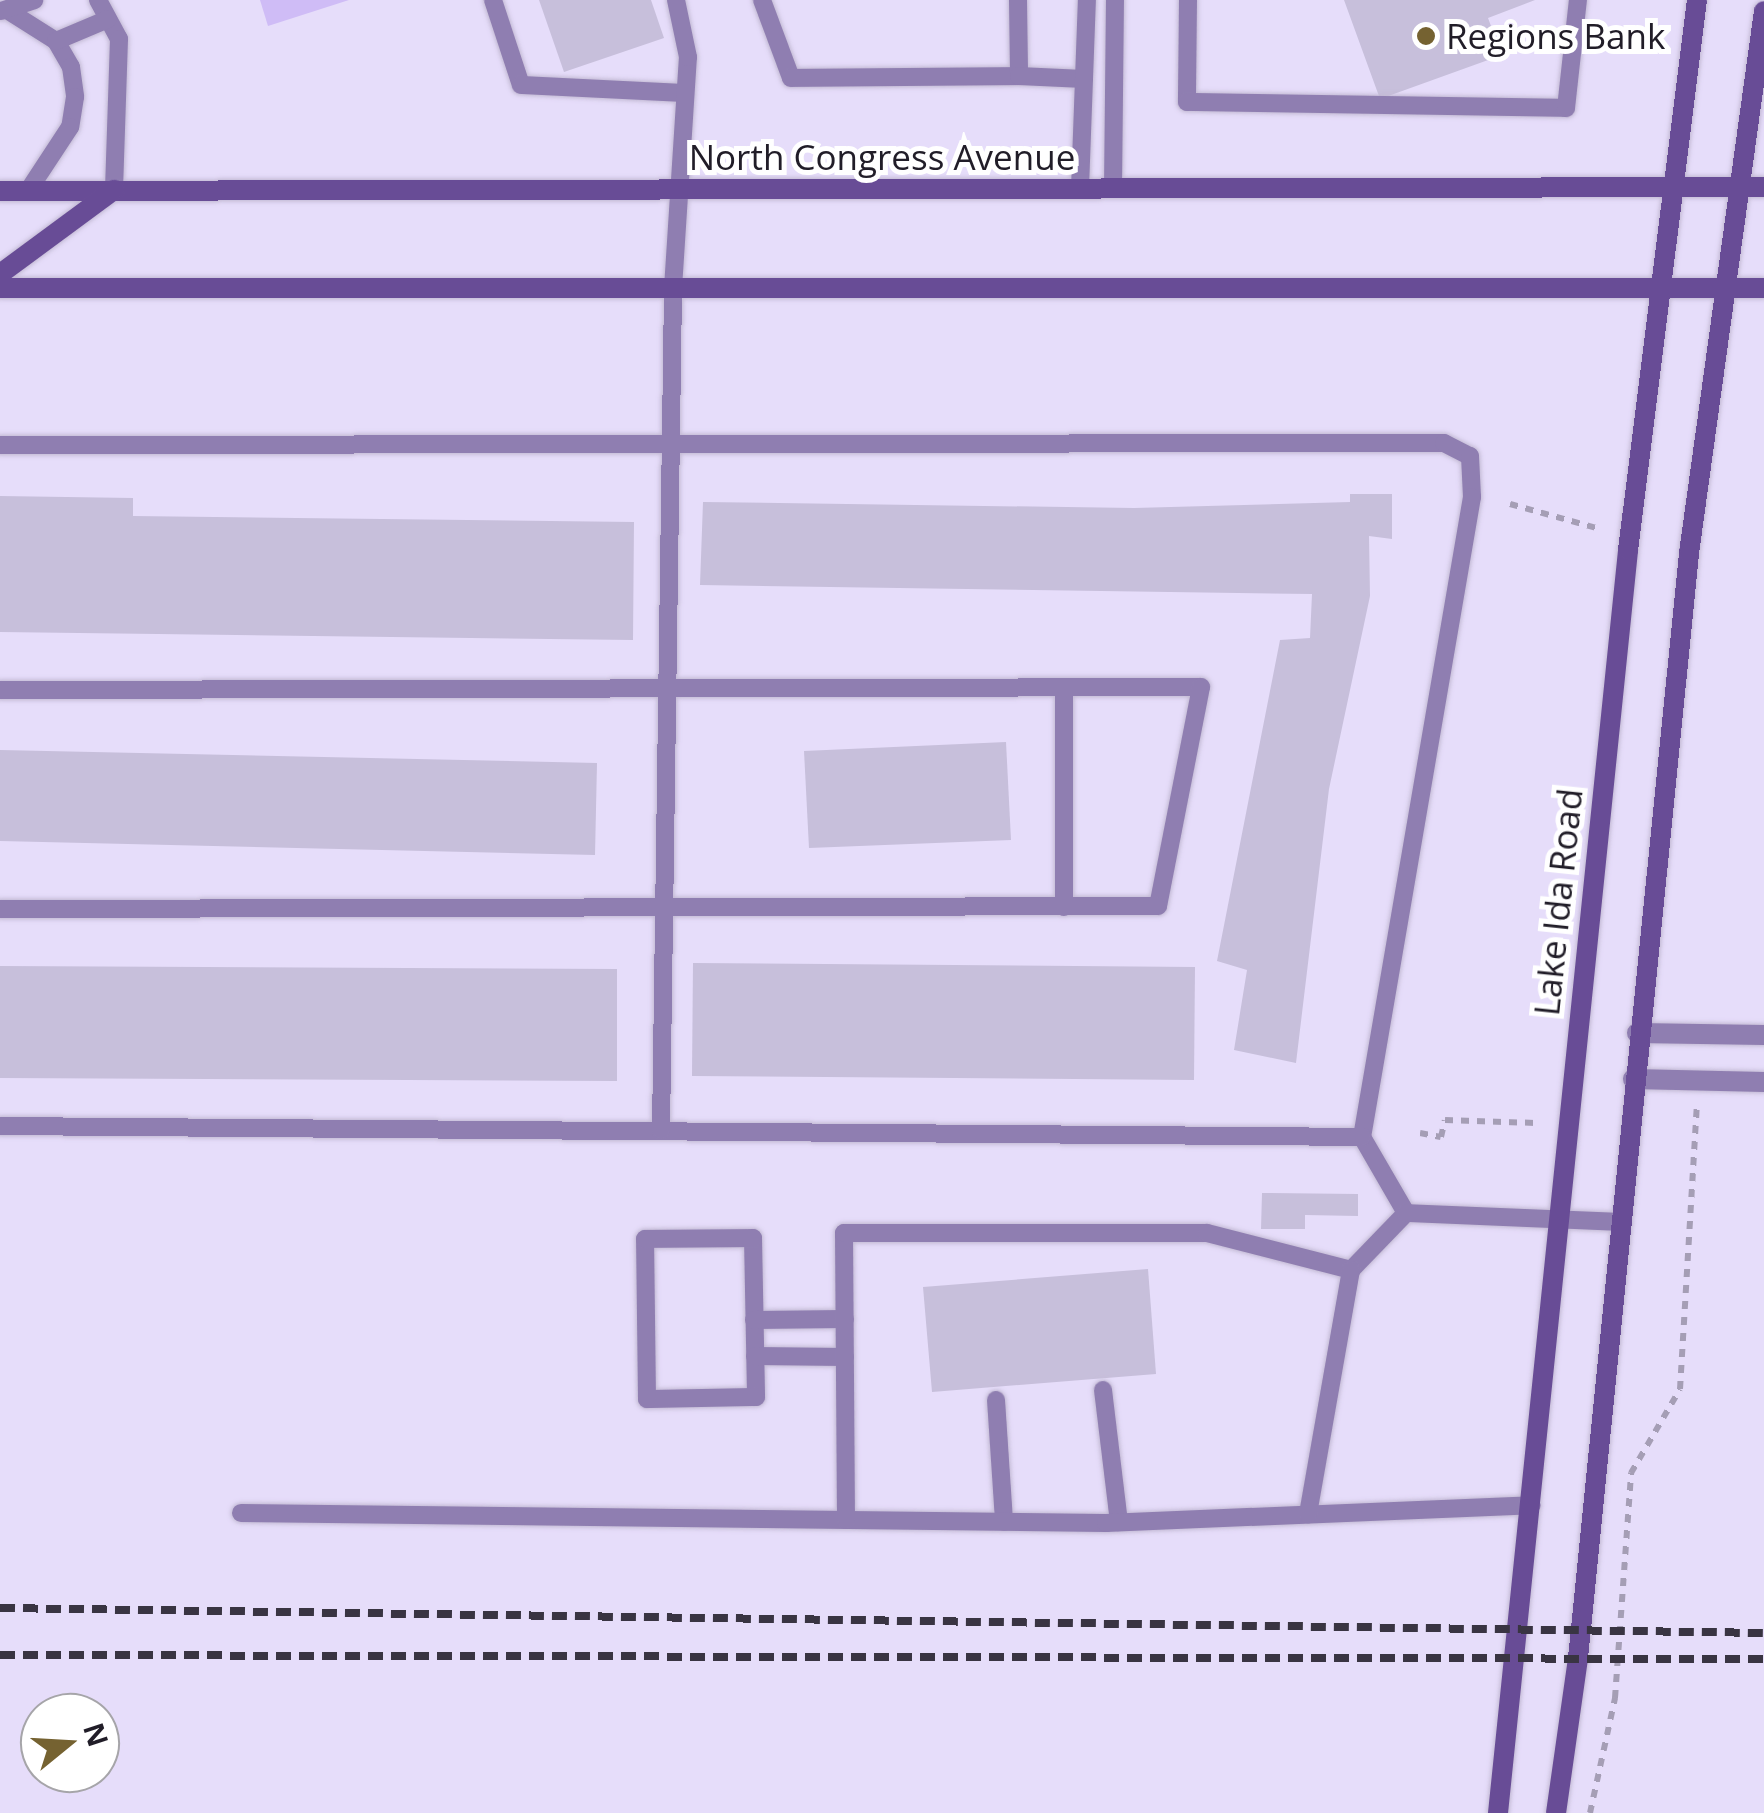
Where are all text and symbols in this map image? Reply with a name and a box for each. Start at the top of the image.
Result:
place label: Regions Bank [1446,15,1665,57]
marker: Regions Bank [1415,25,1437,47]
street label: North Congress Avenue [689,136,1075,178]
street label: Lake Ida Road [1525,786,1591,1018]
north arrow [20,1693,120,1793]
text: N [75,1718,118,1751]

